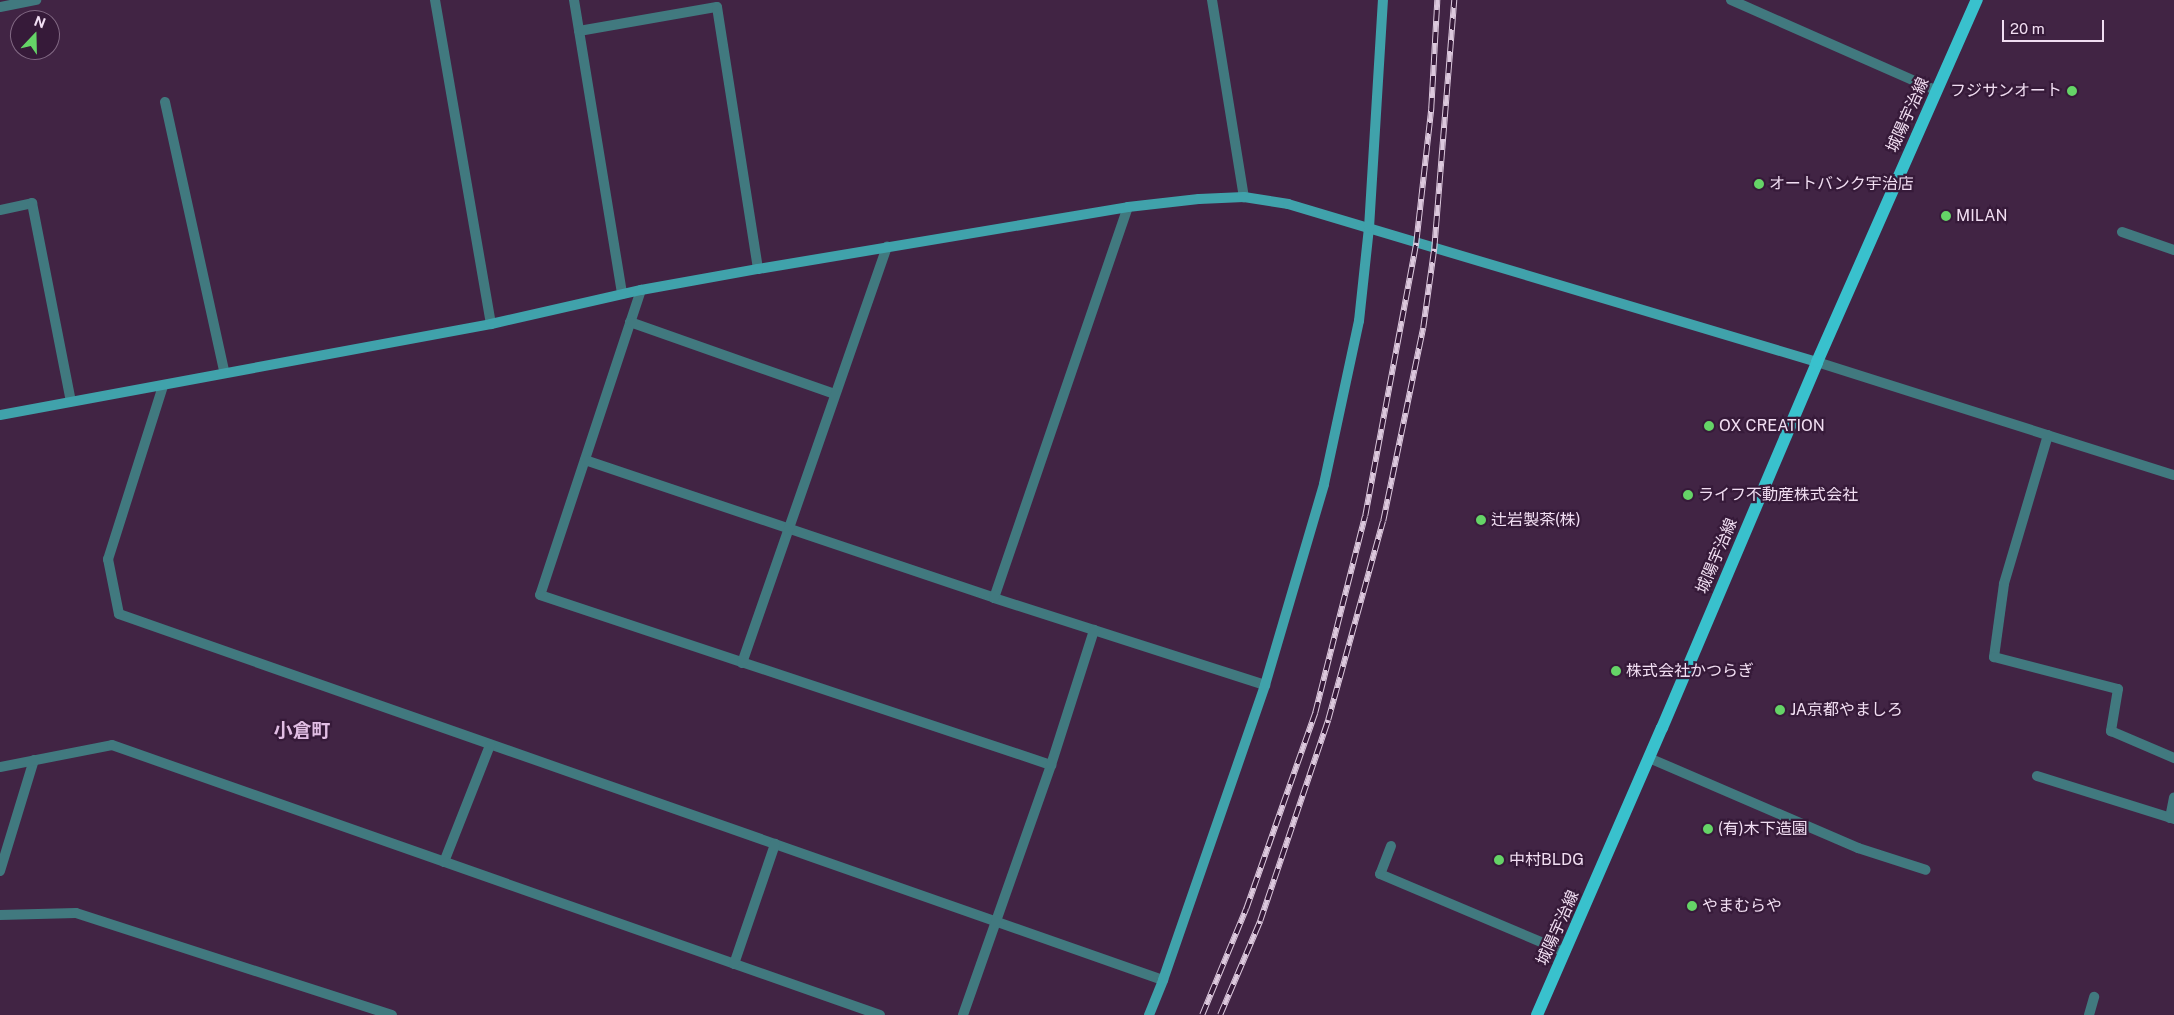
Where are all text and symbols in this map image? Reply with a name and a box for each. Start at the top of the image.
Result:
north arrow [10,10,60,60]
scale bar [2004,10,2106,42]
text: N [32,12,48,31]
text: 20 m [2010,20,2045,37]
street label: 城陽宇治線 [1883,75,1933,155]
place label: フジサンオート [1950,81,2062,101]
marker: フジサンオート [2066,85,2078,97]
place label: オートバンク宇治店 [1769,174,1913,194]
marker: オートバンク宇治店 [1753,178,1765,190]
place label: MILAN [1956,206,2008,226]
marker: MILAN [1940,210,1952,222]
place label: OX CREATION [1719,416,1825,436]
marker: OX CREATION [1703,420,1715,432]
place label: ライフ不動産株式会社 [1698,485,1858,505]
marker: ライフ不動産株式会社 [1682,489,1694,501]
place label: 辻岩製茶(株) [1491,510,1581,530]
marker: 辻岩製茶(株) [1475,514,1487,526]
street label: 城陽宇治線 [1693,515,1741,597]
place label: 株式会社かつらぎ [1626,661,1754,681]
marker: 株式会社かつらぎ [1610,665,1622,677]
place label: JA京都やましろ [1790,700,1903,720]
marker: JA京都やましろ [1774,704,1786,716]
district label: 小倉町 [274,720,330,742]
place label: (有)木下造園 [1718,819,1808,839]
marker: (有)木下造園 [1702,823,1714,835]
place label: 中村BLDG [1509,850,1584,870]
marker: 中村BLDG [1493,854,1505,866]
street label: 城陽宇治線 [1533,888,1583,968]
place label: やまむらや [1702,896,1782,916]
marker: やまむらや [1686,900,1698,912]

